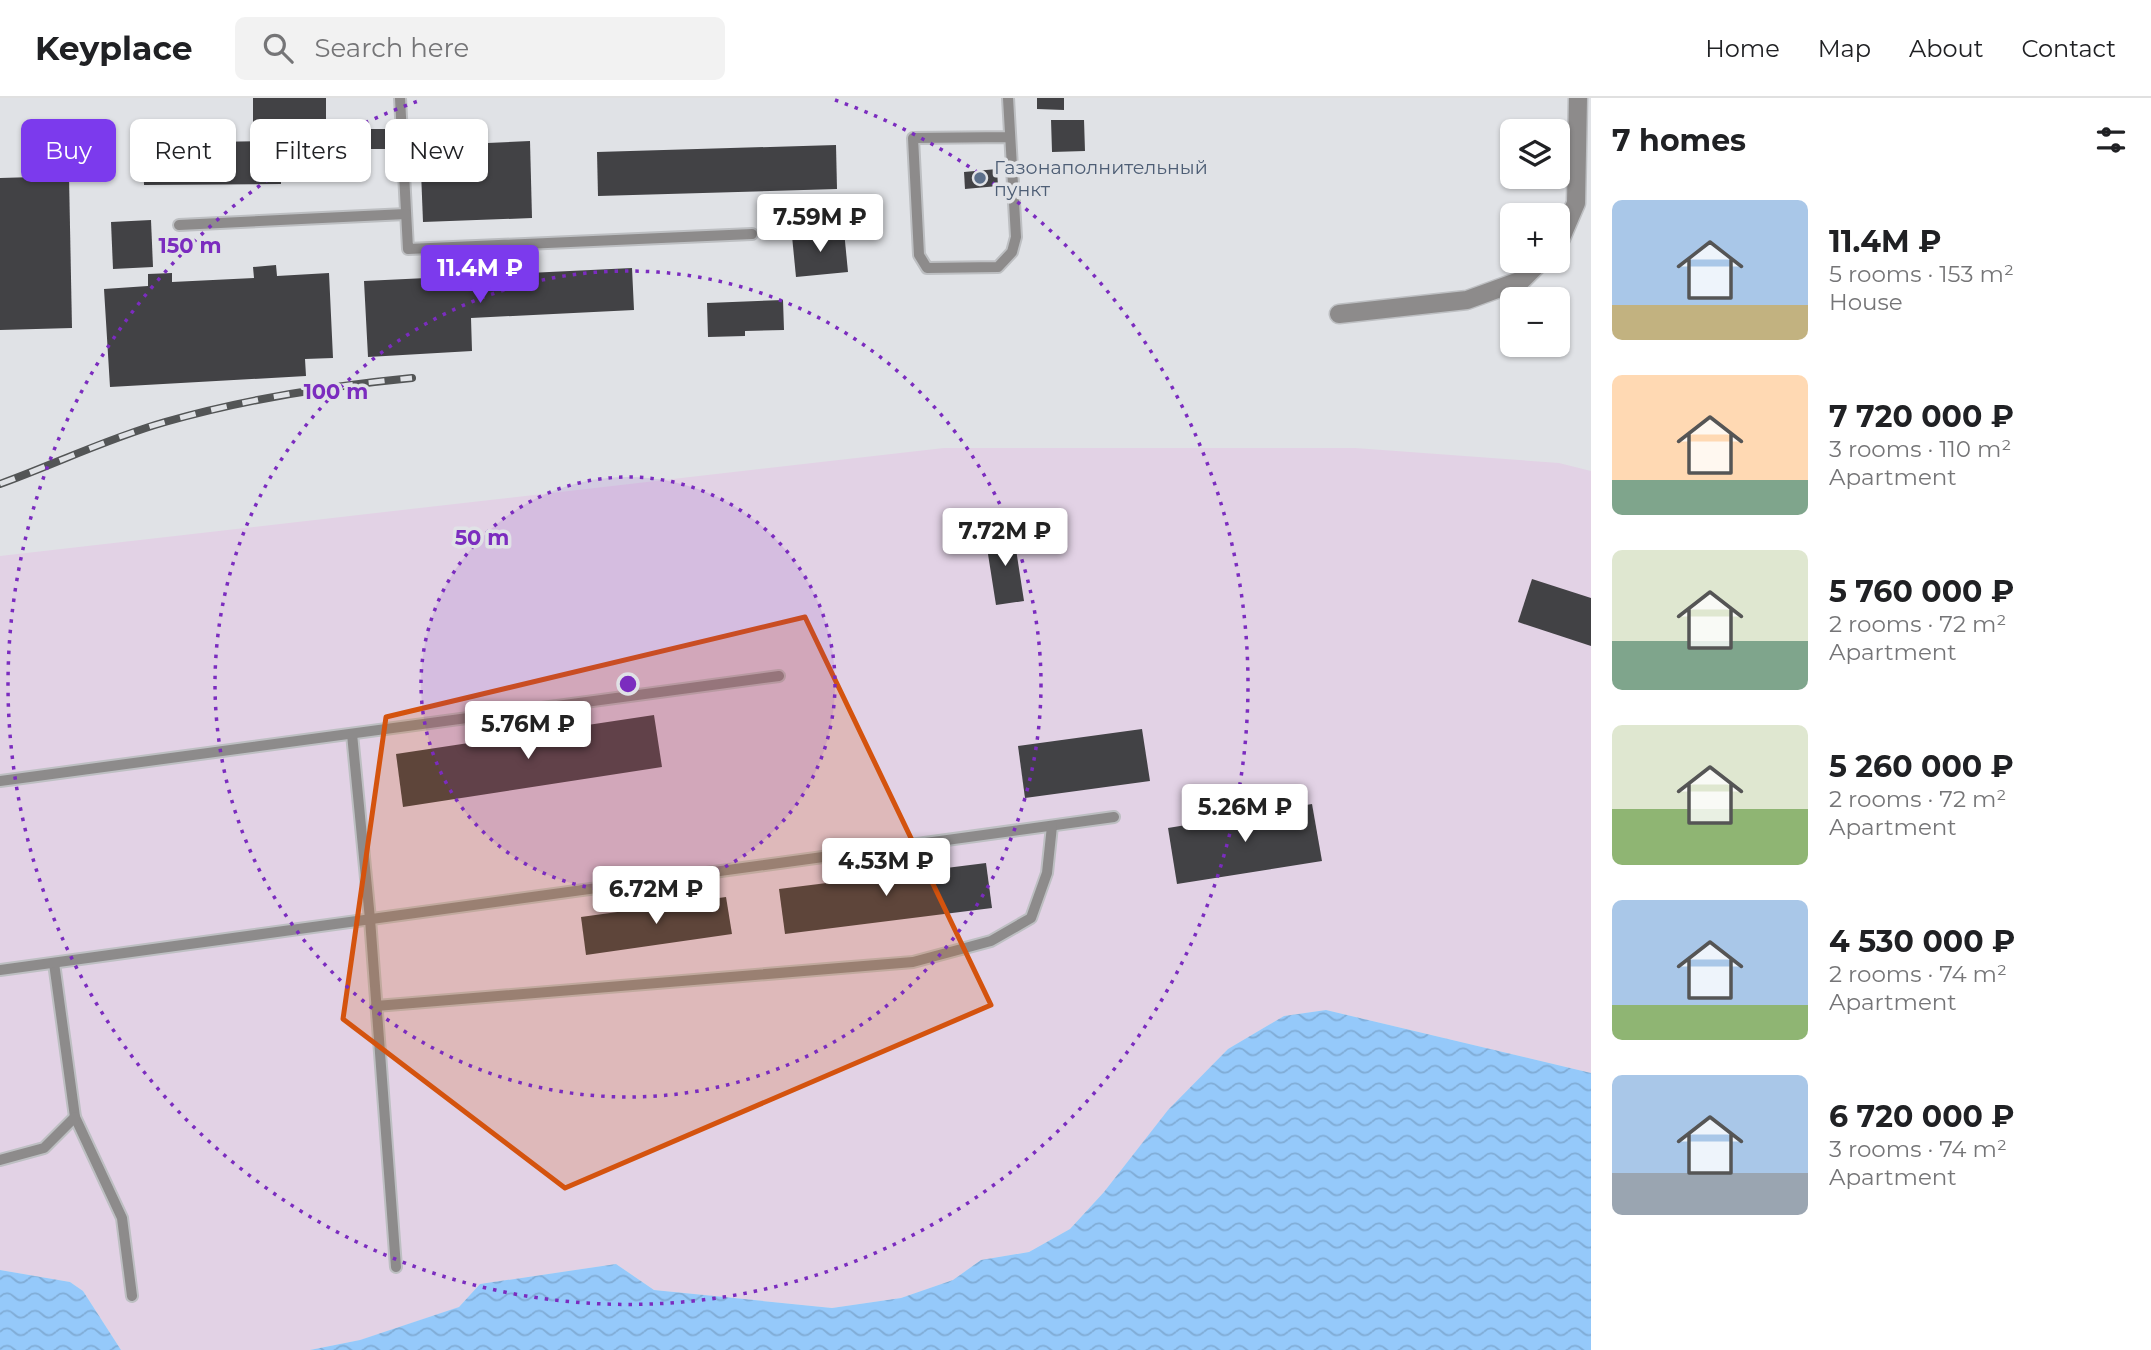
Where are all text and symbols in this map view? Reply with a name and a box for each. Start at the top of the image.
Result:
search box [235,17,725,80]
text: Keyplace [35,28,193,68]
icon: search [259,29,297,67]
text: Search here [315,32,469,64]
text: Home [1705,34,1780,63]
text: Map [1818,34,1871,63]
text: About [1909,34,1983,63]
text: Contact [2021,34,2116,63]
chip: Buy [21,119,116,182]
chip: Rent [130,119,236,182]
chip: Filters [250,119,371,182]
chip: New [385,119,488,182]
map controls [1500,119,1570,357]
button: layers [1500,119,1570,189]
icon: filters [2092,121,2130,159]
text: 7 homes [1612,122,1746,159]
place label: Газонаполнительный пункт [994,156,1208,201]
marker: Газонаполнительный пункт [972,170,988,186]
pin: 7.59M ₽ [755,194,885,254]
text: 7.59M ₽ [773,203,867,231]
button: + [1500,203,1570,273]
text: 11.4M ₽ [1829,223,1941,260]
icon: home [1668,228,1752,312]
text: 150 m [159,233,221,258]
pin: 11.4M ₽ [415,246,545,305]
text: 11.4M ₽ [437,254,523,282]
text: 5 rooms · 153 m² [1829,260,2014,288]
button: − [1500,287,1570,357]
text: House [1829,288,1903,316]
text: 100 m [304,379,368,404]
text: 7 720 000 ₽ [1829,398,2014,435]
icon: home [1668,403,1752,487]
text: 3 rooms · 110 m² [1829,435,2011,463]
text: Apartment [1829,463,1957,491]
pin: 7.72M ₽ [940,508,1070,568]
text: 7.72M ₽ [959,517,1051,545]
text: 50 m [455,525,509,550]
text: 5 760 000 ₽ [1829,573,2014,610]
icon: home [1668,578,1752,662]
text: 2 rooms · 72 m² [1829,610,2006,638]
text: Apartment [1829,638,1957,666]
centre of rings [616,672,640,696]
pin: 5.76M ₽ [463,702,593,761]
text: 5.76M ₽ [481,710,575,738]
text: 5 260 000 ₽ [1829,748,2014,785]
icon: home [1668,753,1752,837]
pin: 5.26M ₽ [1180,784,1310,844]
text: 2 rooms · 72 m² [1829,785,2006,813]
text: 5.26M ₽ [1198,793,1292,821]
text: Apartment [1829,813,1957,841]
pin: 4.53M ₽ [821,838,951,898]
text: 4.53M ₽ [838,847,934,875]
pin: 6.72M ₽ [591,866,721,926]
text: 6.72M ₽ [609,875,703,903]
text: 4 530 000 ₽ [1829,923,2015,960]
icon: home [1668,928,1752,1012]
text: 2 rooms · 74 m² [1829,960,2007,988]
text: Apartment [1829,988,1957,1016]
text: 6 720 000 ₽ [1829,1098,2015,1135]
icon: home [1668,1103,1752,1187]
text: 3 rooms · 74 m² [1829,1135,2007,1163]
text: Apartment [1829,1163,1957,1191]

